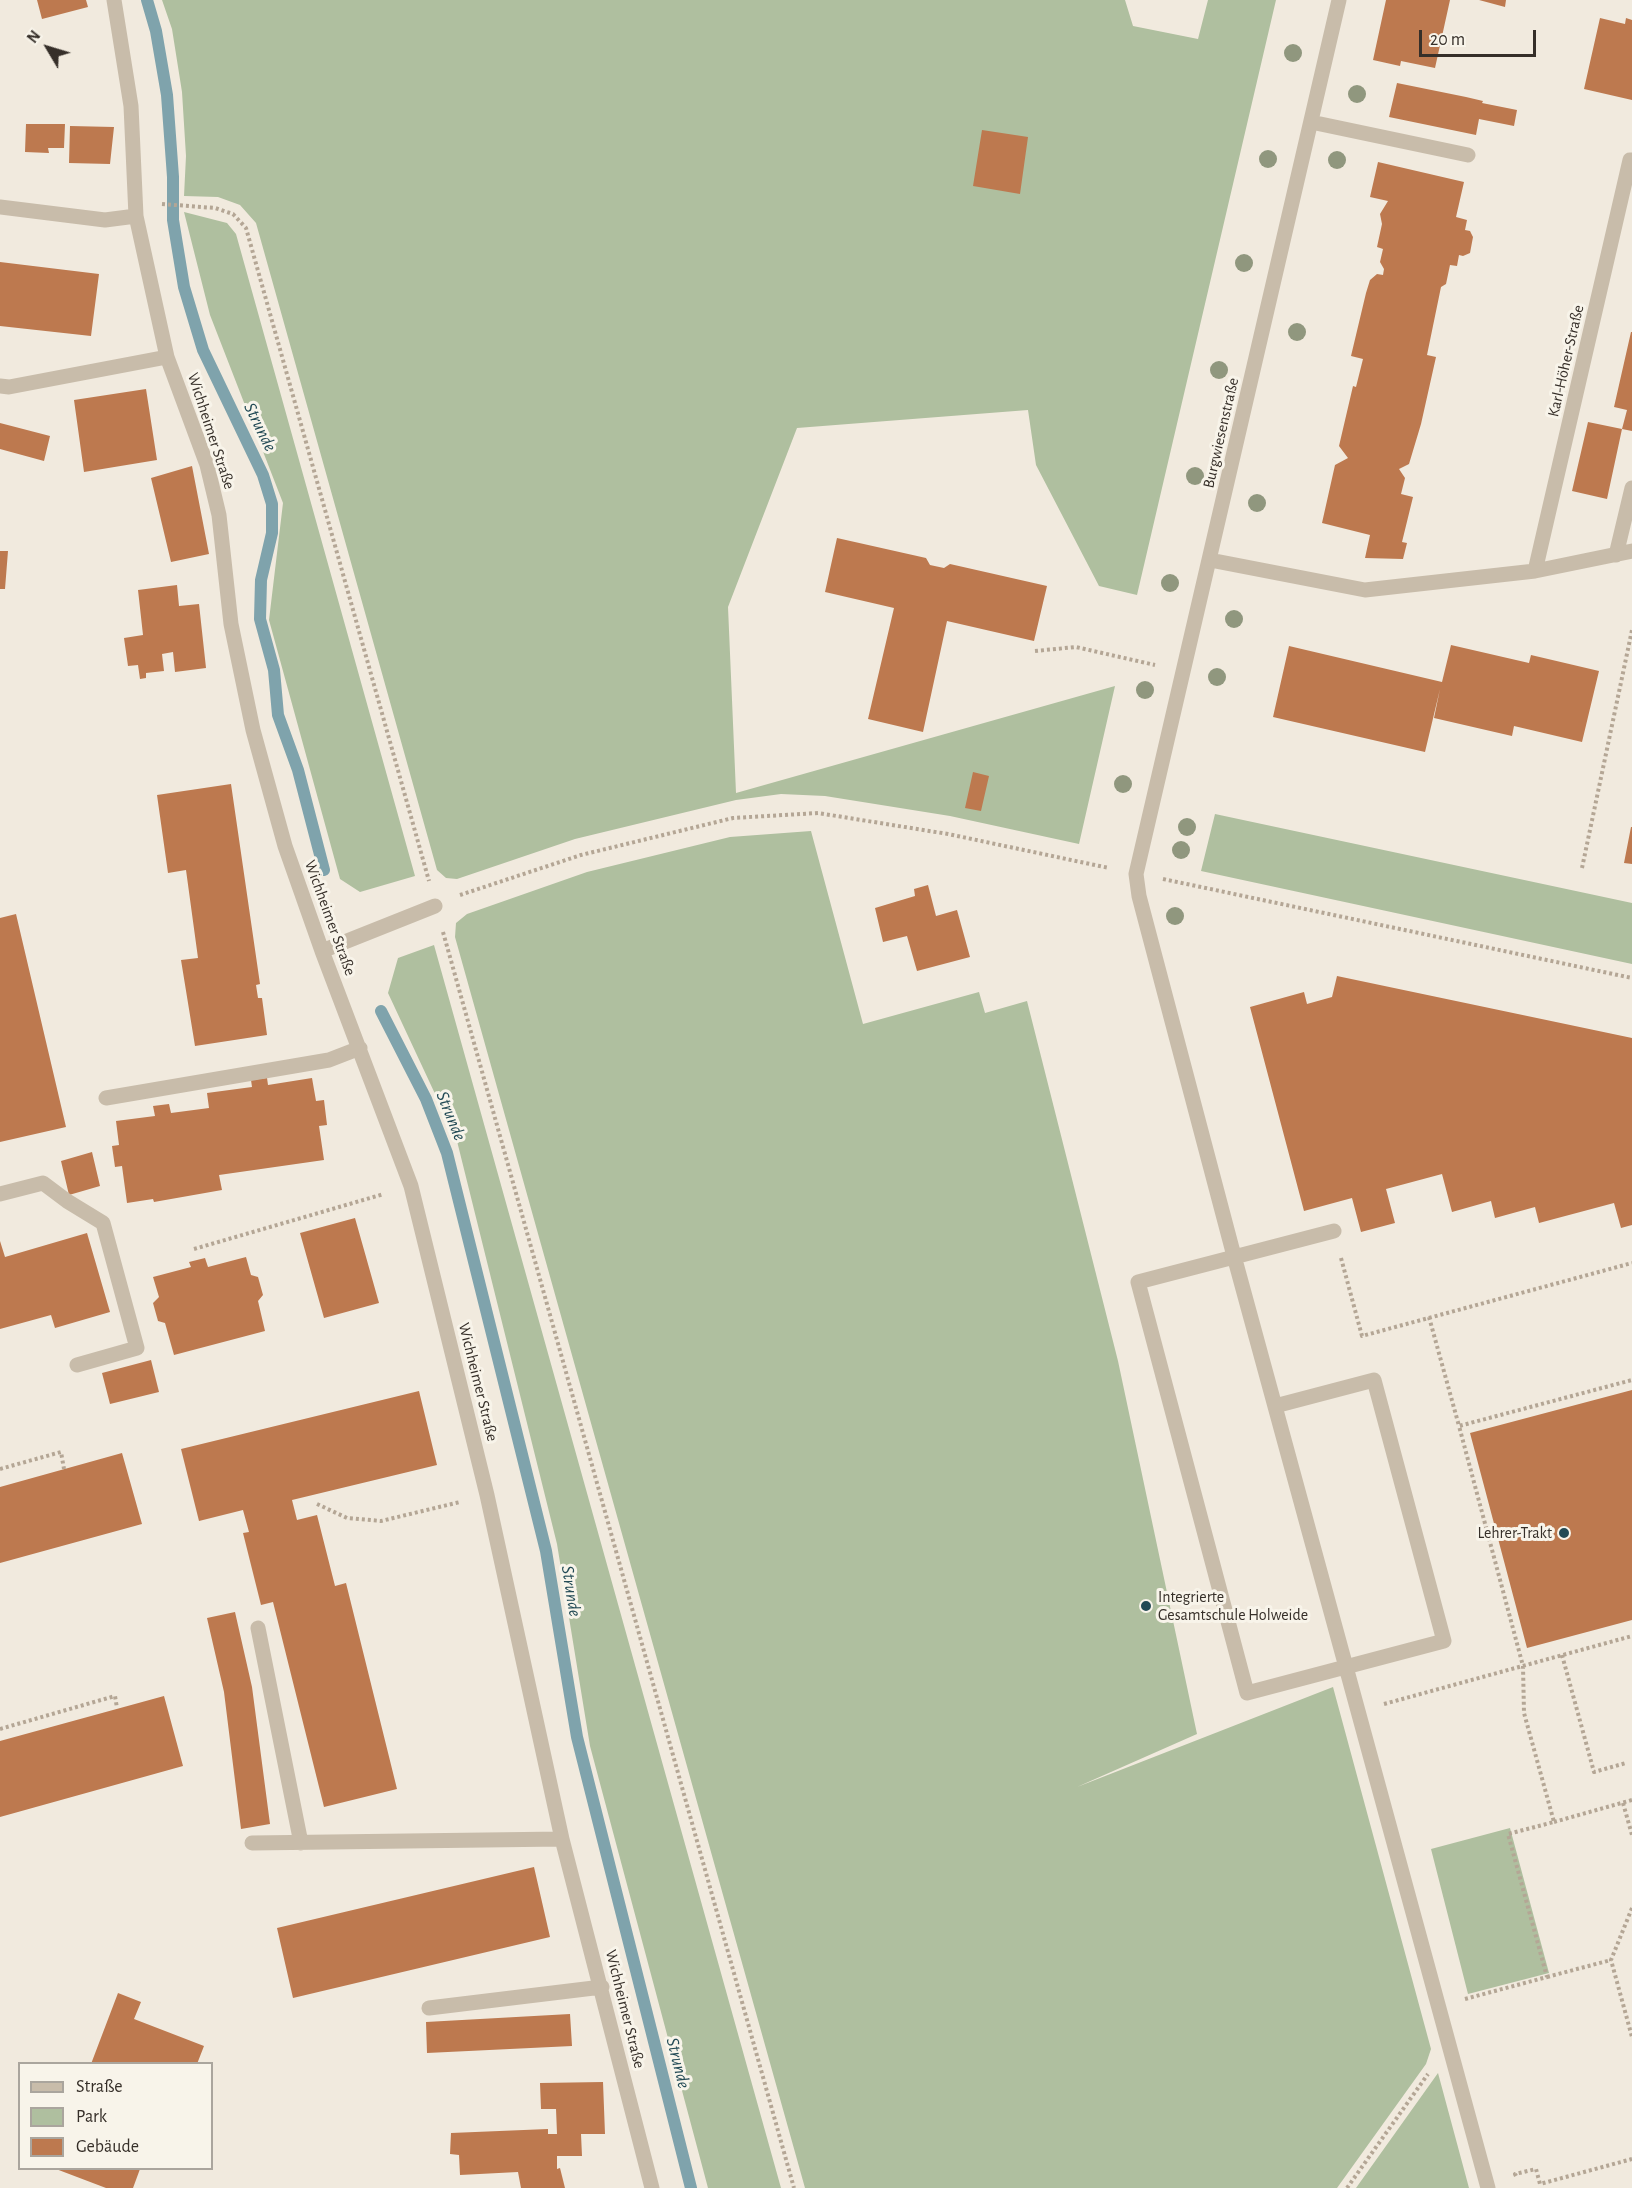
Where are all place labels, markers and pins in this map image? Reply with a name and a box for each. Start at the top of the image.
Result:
place label: Lehrer-Trakt [1477,1523,1552,1543]
marker: Lehrer-Trakt [1557,1526,1571,1540]
place label: Integrierte Gesamtschule Holweide [1158,1587,1308,1625]
marker: Integrierte Gesamtschule Holweide [1139,1599,1153,1613]

